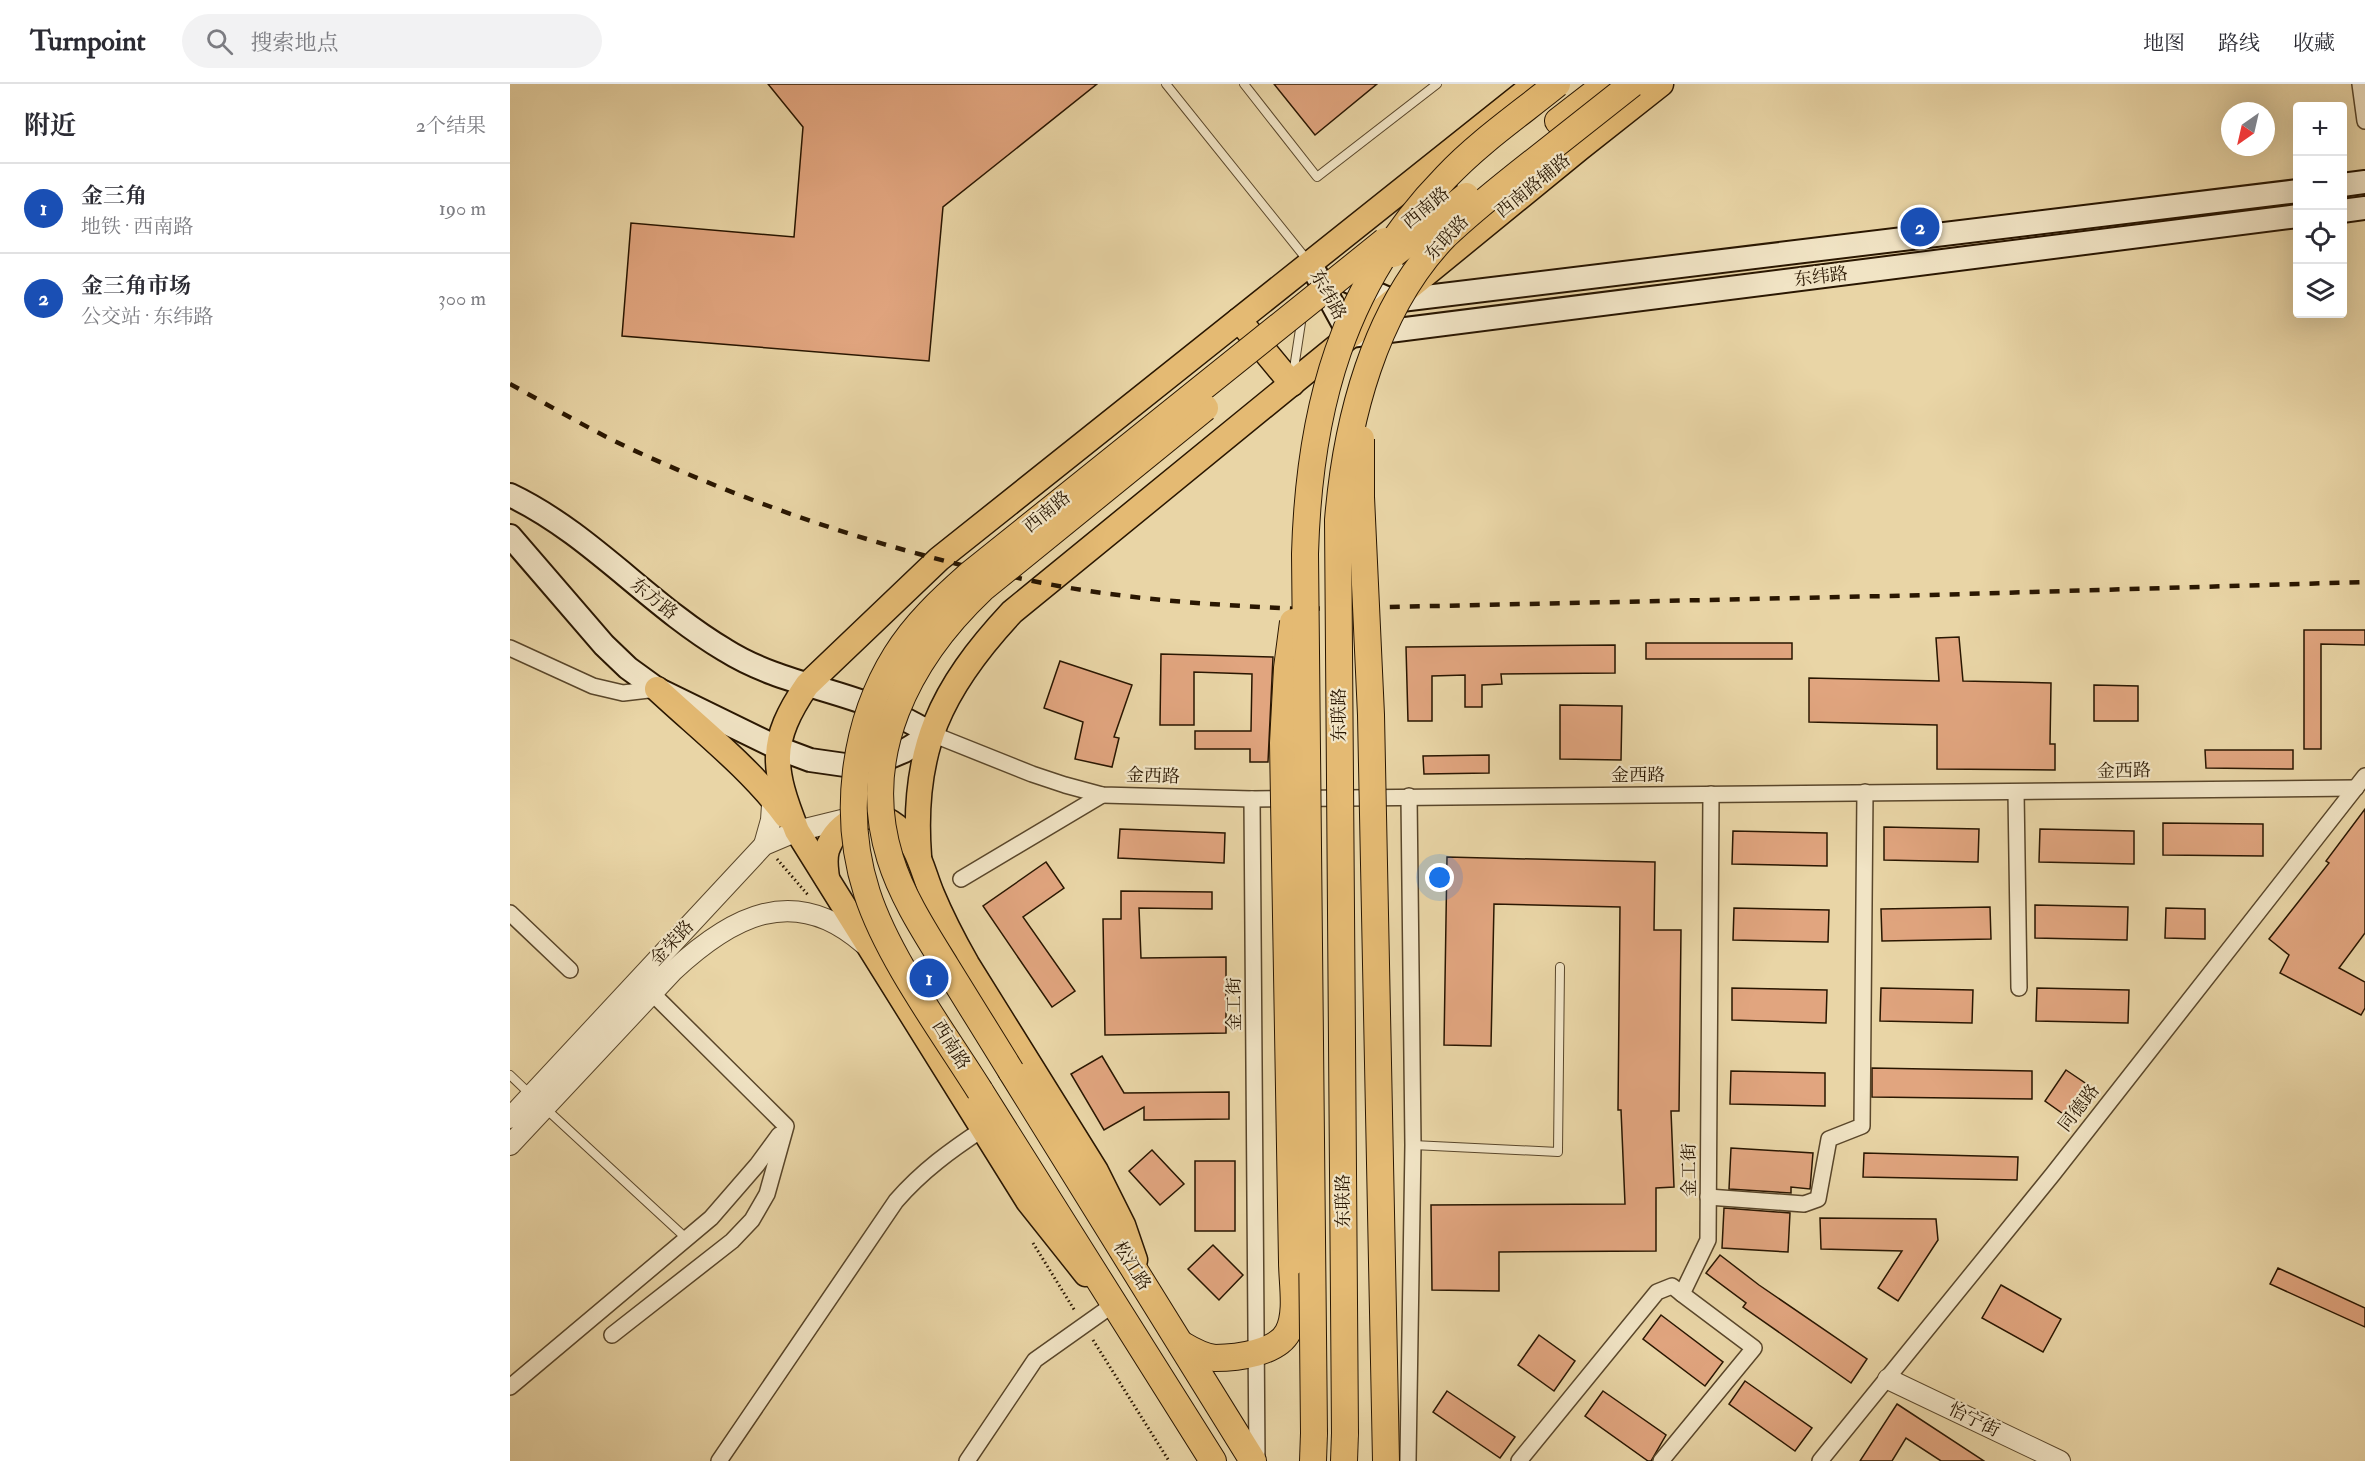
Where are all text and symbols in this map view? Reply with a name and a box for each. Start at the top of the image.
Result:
search box [182,14,602,68]
text: Turnpoint [30,24,146,59]
icon: search [203,25,236,58]
text: 搜索地点 [251,29,339,57]
text: 地图 [2143,30,2185,57]
text: 路线 [2218,30,2260,57]
text: 收藏 [2293,30,2335,57]
north arrow [2221,102,2275,156]
map controls [2293,102,2347,318]
button: + [2293,102,2347,156]
text: 附近 [24,110,76,142]
text: 2个结果 [416,113,486,138]
street label: 西南路辅路 [1491,149,1575,223]
button: − [2293,156,2347,210]
text: 金三角 [81,182,147,210]
street label: 西南路 [1398,182,1454,234]
text: 1 [40,196,47,221]
text: 190 m [439,196,486,221]
pin: 2 [1900,204,1940,250]
street label: 东联路 [1420,210,1474,266]
button: locate [2293,210,2347,264]
text: 地铁 · 西南路 [81,214,193,239]
street label: 东纬路 [1793,262,1849,292]
button: layers [2293,264,2347,318]
street label: 东纬路 [1305,266,1351,324]
text: 金三角市场 [81,272,191,300]
text: 2 [38,286,49,311]
text: 300 m [438,286,486,311]
text: 公交站 · 东纬路 [81,304,213,329]
street label: 西南路 [1019,486,1075,538]
street label: 东方路 [626,573,682,625]
street label: 东联路 [1328,688,1351,742]
street label: 金西路 [2097,759,2151,783]
street label: 金西路 [1126,764,1180,788]
street label: 金西路 [1611,764,1665,787]
your location [1425,863,1454,892]
street label: 金荣路 [645,915,699,971]
pin: 1 [910,956,948,1000]
street label: 金工街 [1223,977,1246,1031]
street label: 西南路 [927,1016,975,1074]
street label: 同德路 [2053,1080,2105,1136]
street label: 金工街 [1678,1143,1701,1197]
street label: 东联路 [1332,1174,1355,1228]
street label: 松江路 [1108,1237,1156,1295]
street label: 怡宁街 [1945,1398,2003,1442]

